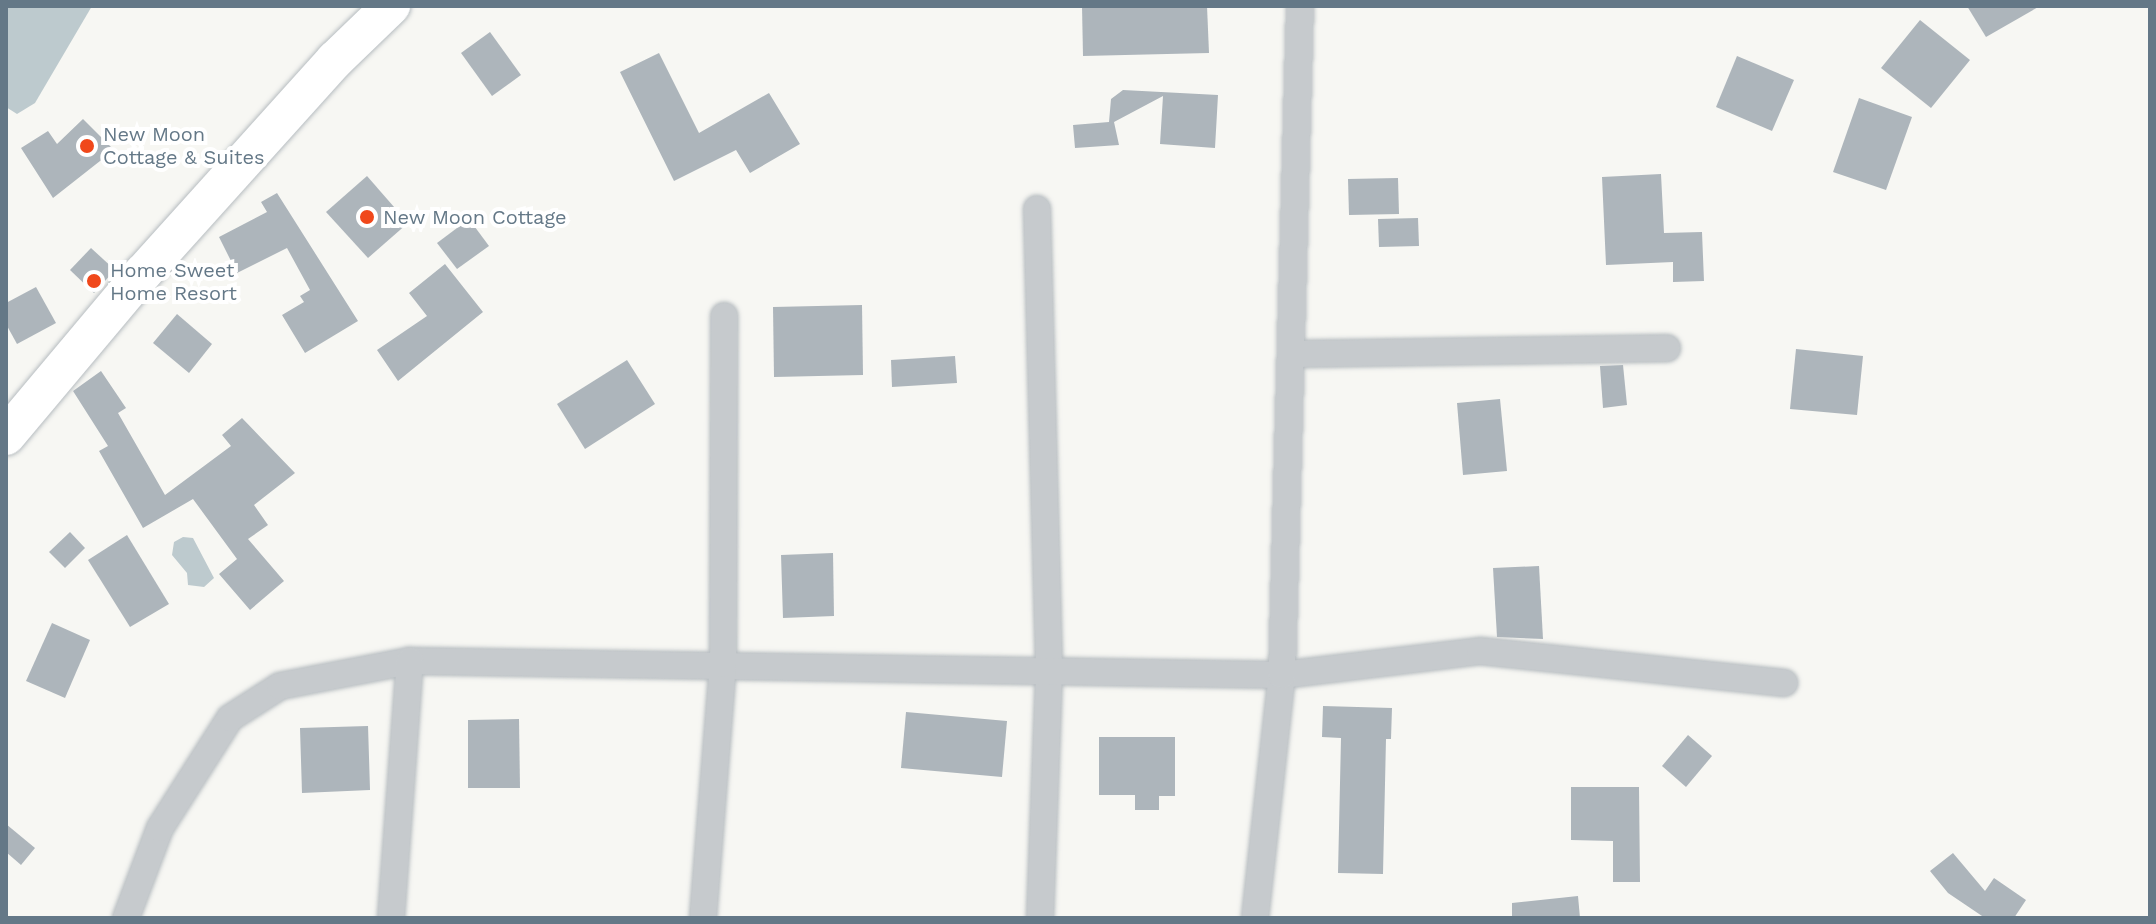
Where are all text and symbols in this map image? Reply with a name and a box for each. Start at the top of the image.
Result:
place label: New Moon Cottage & Suites [103,122,264,169]
marker: New Moon Cottage & Suites [78,137,96,155]
place label: New Moon Cottage [383,205,567,229]
marker: New Moon Cottage [358,208,376,226]
place label: Home Sweet Home Resort [110,258,237,305]
marker: Home Sweet Home Resort [85,272,103,290]

